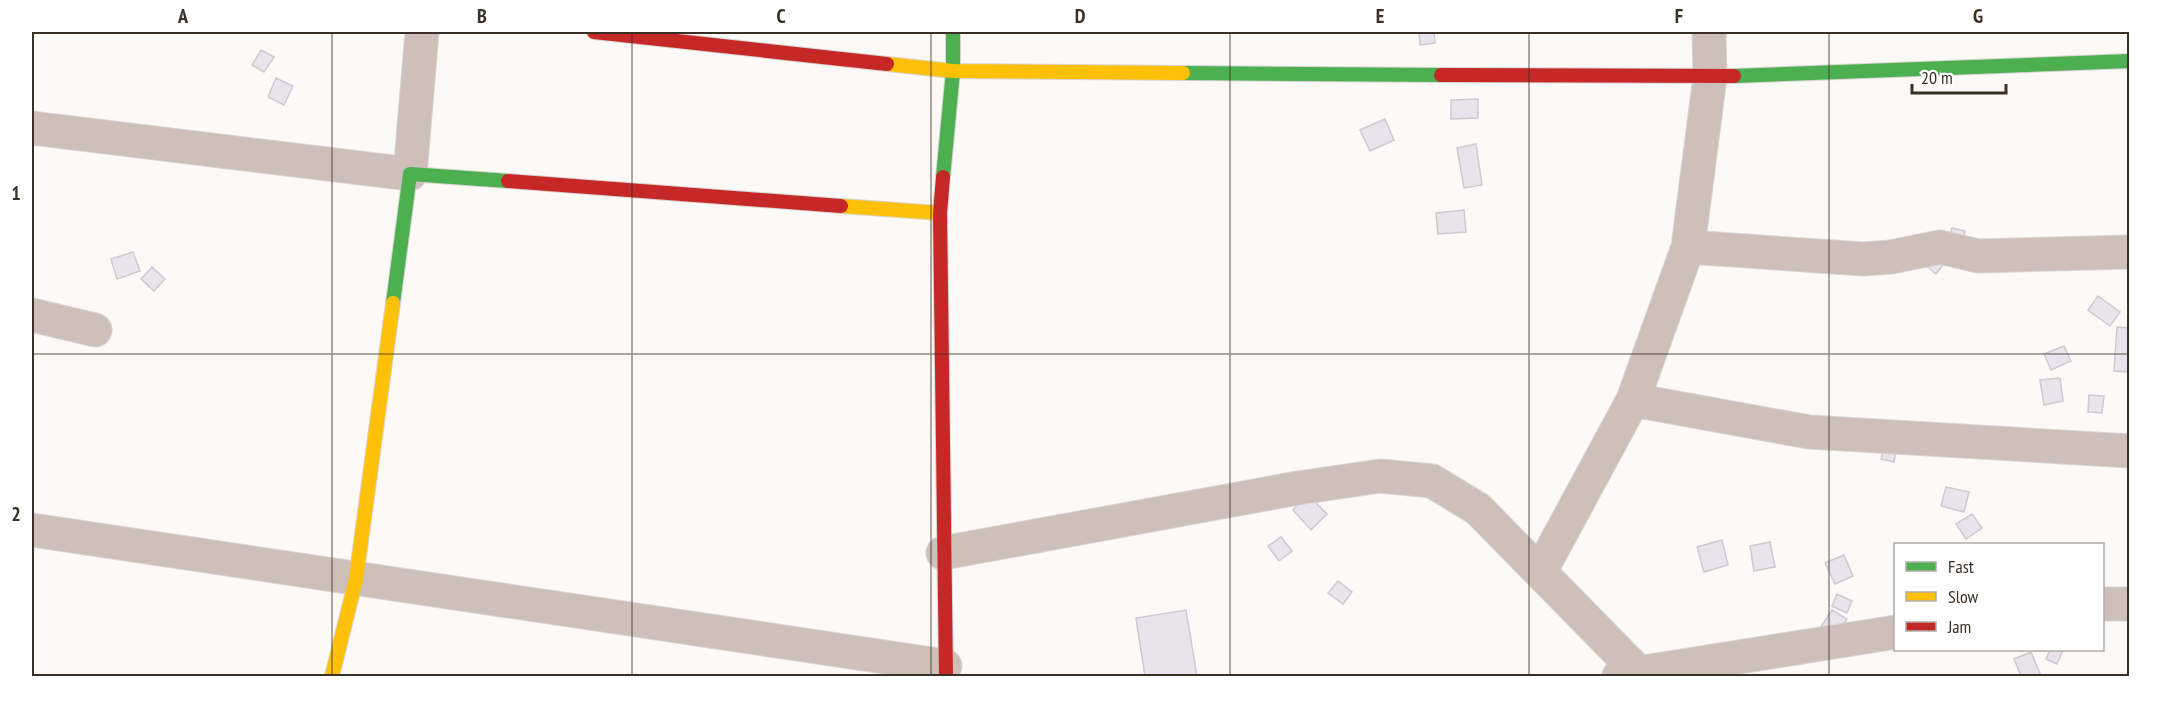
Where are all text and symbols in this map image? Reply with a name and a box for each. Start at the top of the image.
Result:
text: A [177,3,189,29]
text: B [477,3,487,29]
text: C [776,3,786,29]
text: D [1075,3,1086,29]
text: E [1376,3,1384,29]
text: F [1675,3,1683,29]
text: G [1973,3,1983,29]
scale bar [1912,57,2006,95]
text: 20 m [1921,66,1953,89]
text: 1 [11,180,21,206]
text: 2 [11,501,21,527]
legend [1894,543,2104,651]
text: Fast [1948,555,1974,578]
text: Slow [1948,585,1979,608]
text: Jam [1947,615,1971,638]

